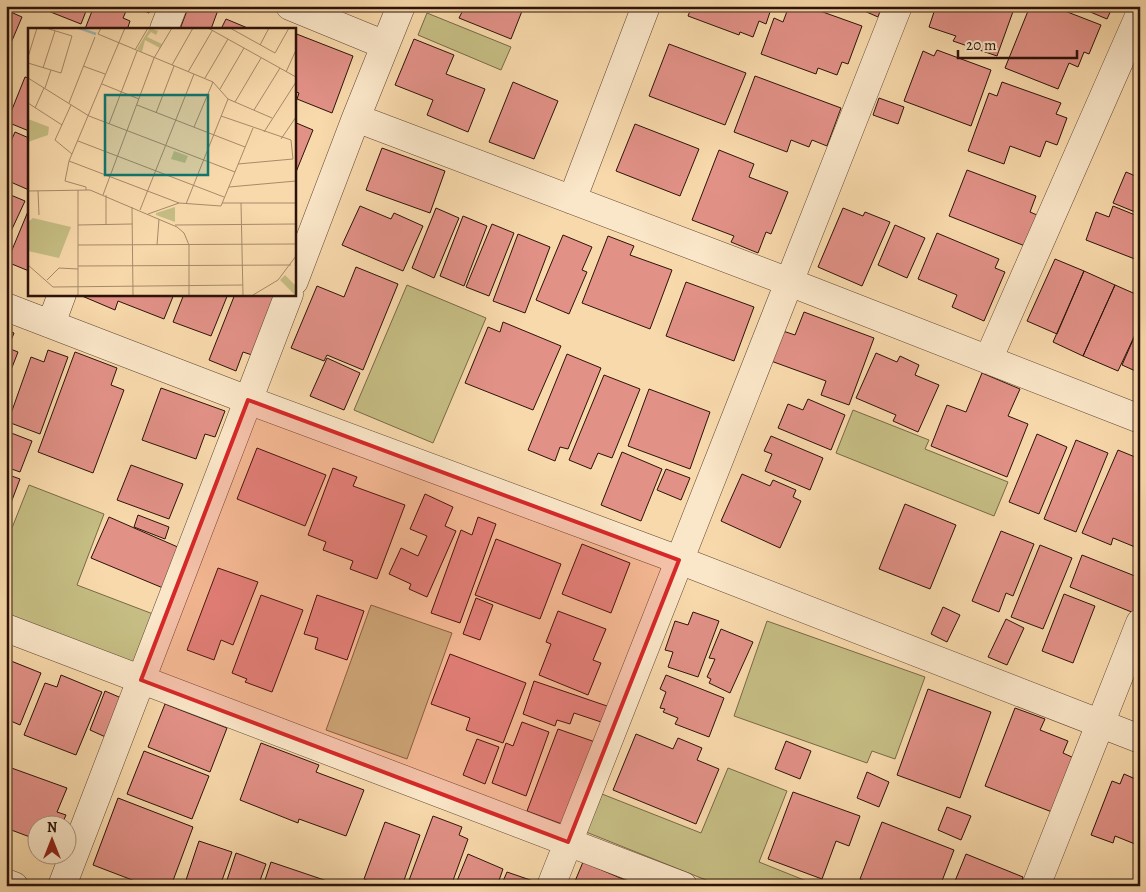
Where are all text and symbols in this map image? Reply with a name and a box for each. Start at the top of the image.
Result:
inset map [28,28,295,295]
scale bar [958,28,1077,60]
text: 20 m [966,35,997,55]
north arrow [28,814,78,864]
text: N [47,818,57,837]

